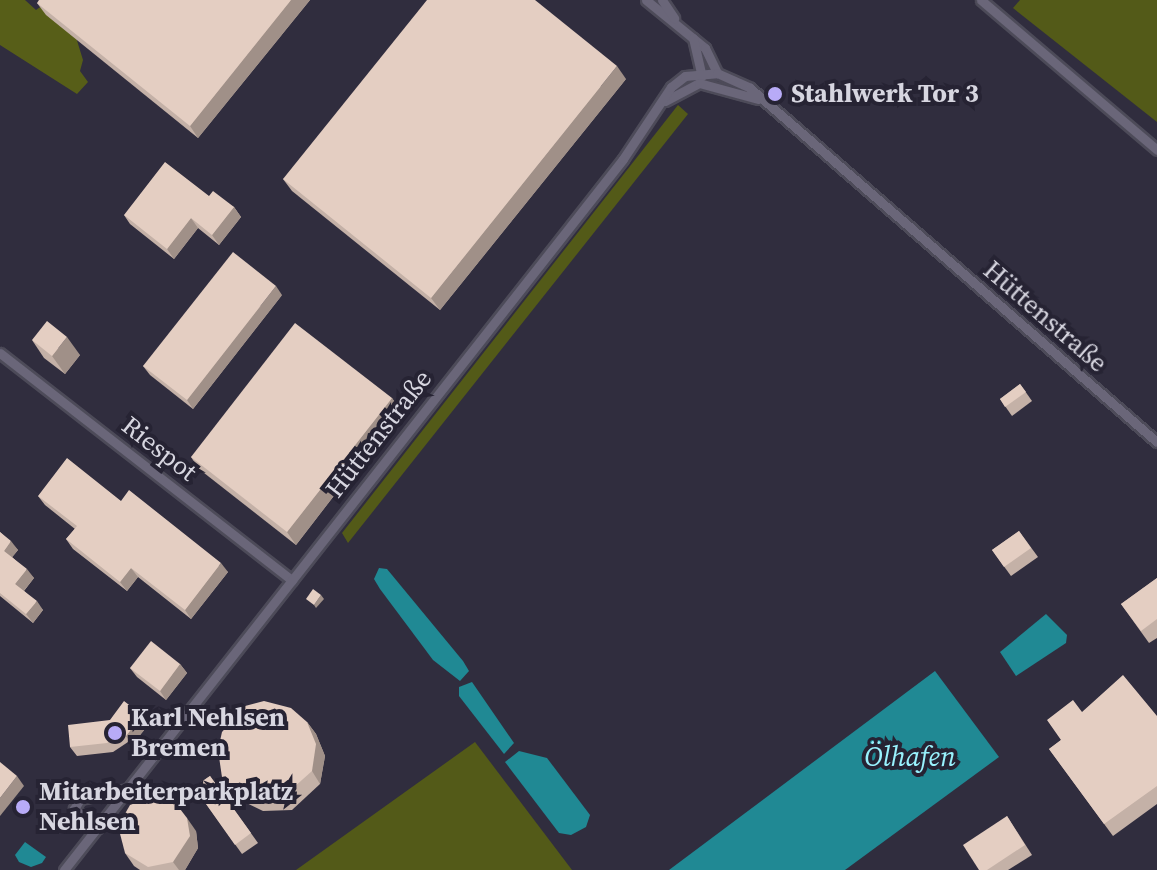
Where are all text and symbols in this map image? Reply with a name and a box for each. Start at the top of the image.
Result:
place label: Stahlwerk Tor 3 [791,78,979,110]
marker: Stahlwerk Tor 3 [766,85,784,103]
street label: Hüttenstraße [977,255,1113,379]
street label: Hüttenstraße [319,364,439,504]
street label: Riespot [115,410,203,488]
place label: Karl Nehlsen Bremen [131,702,285,764]
marker: Karl Nehlsen Bremen [106,724,124,742]
water label: Ölhafen [864,739,956,773]
place label: Mitarbeiterparkplatz Nehlsen [39,776,293,838]
marker: Mitarbeiterparkplatz Nehlsen [14,798,32,816]

